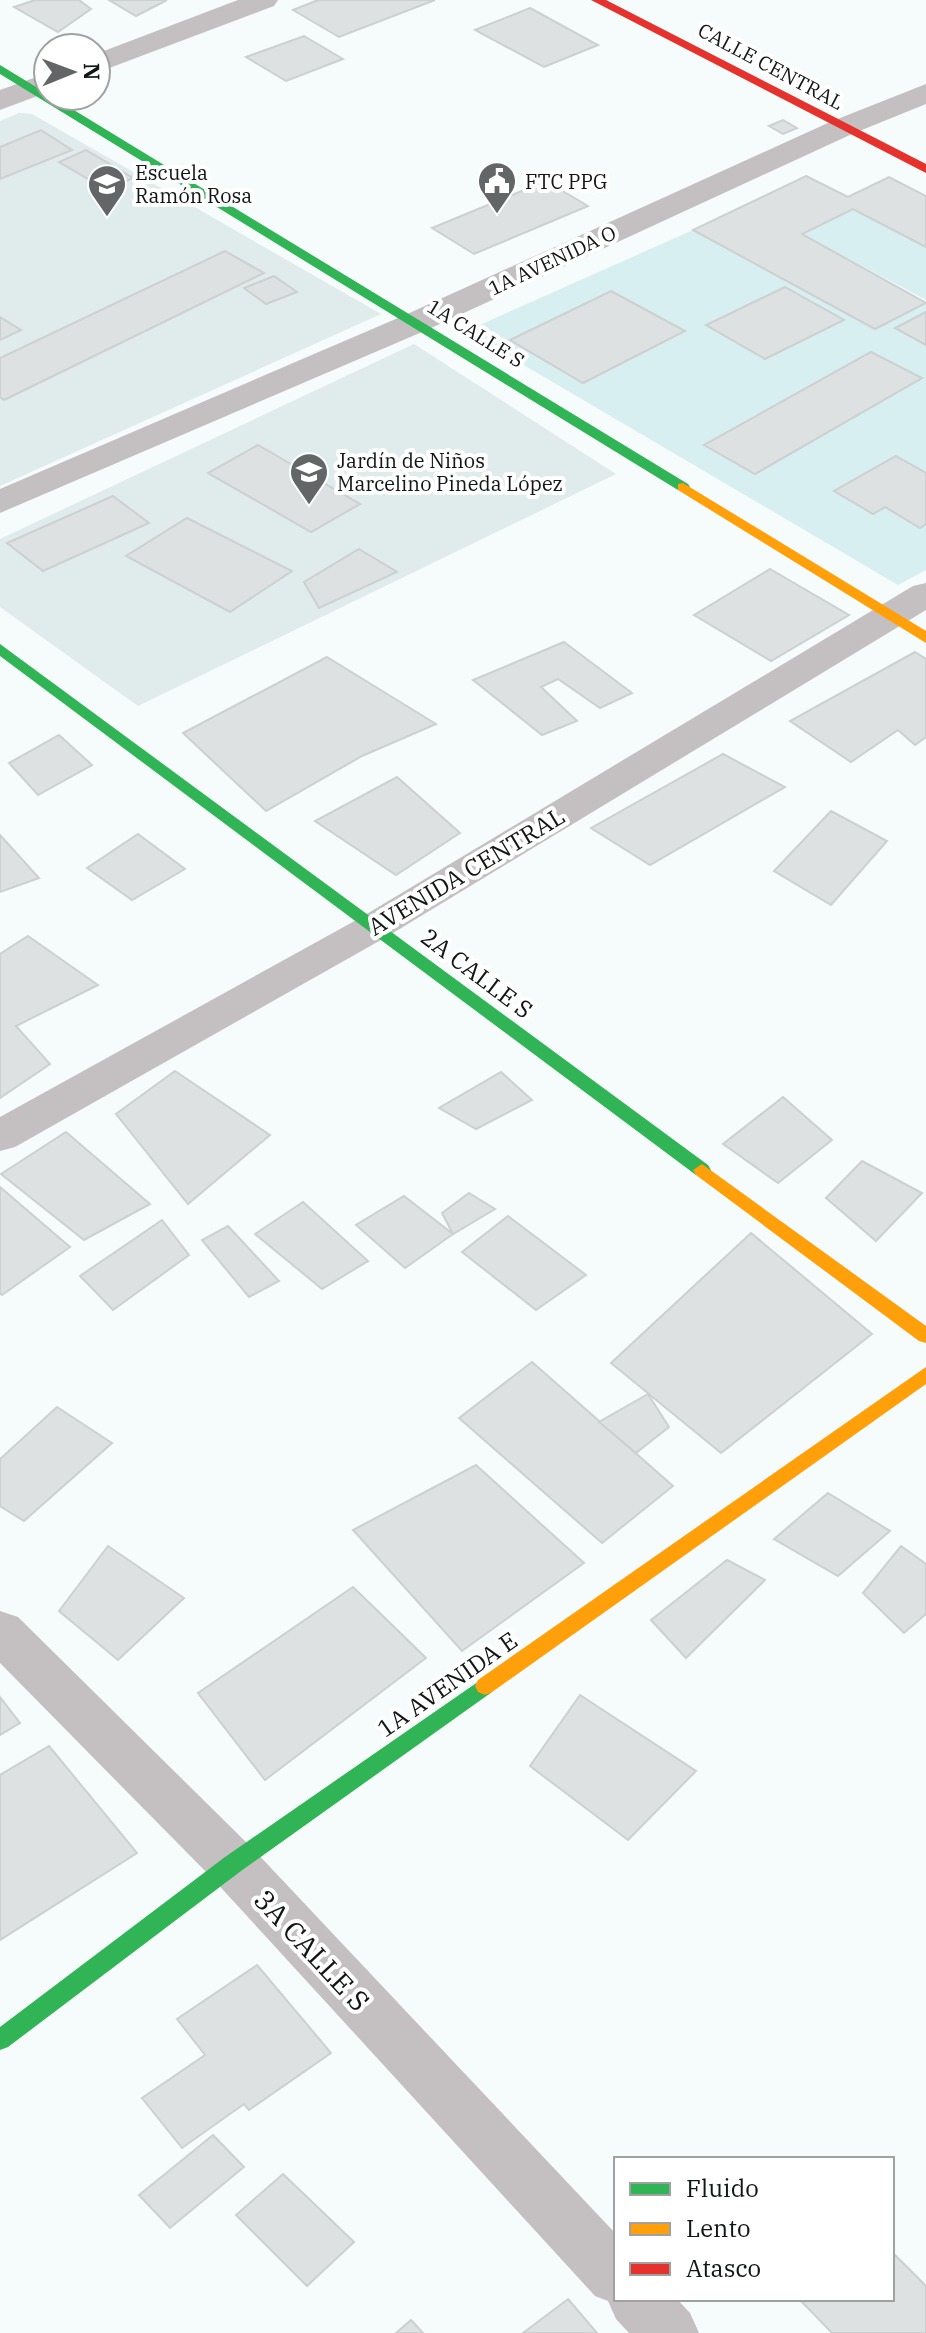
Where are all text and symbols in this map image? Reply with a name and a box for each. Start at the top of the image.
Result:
street label: CALLE CENTRAL [693,16,849,116]
north arrow [32,32,112,112]
text: N [78,63,107,81]
place label: Escuela Ramón Rosa [135,159,252,209]
public building icon: FTC PPG [476,160,518,215]
school or university icon: Escuela Ramón Rosa [86,163,128,218]
place label: FTC PPG [525,168,607,195]
street label: 1A AVENIDA O [484,219,620,301]
street label: 1A CALLE S [422,292,530,374]
place label: Jardín de Niños Marcelino Pineda López [337,447,563,497]
school or university icon: Jardín de Niños Marcelino Pineda López [288,451,330,506]
street label: AVENIDA CENTRAL [362,800,570,942]
street label: 2A CALLE S [415,921,539,1025]
street label: 1A AVENIDA E [371,1624,523,1744]
street label: 3A CALLE S [246,1881,378,2019]
legend [614,2157,894,2301]
text: Fluido [686,2172,759,2204]
text: Lento [686,2212,750,2244]
text: Atasco [686,2252,761,2284]

